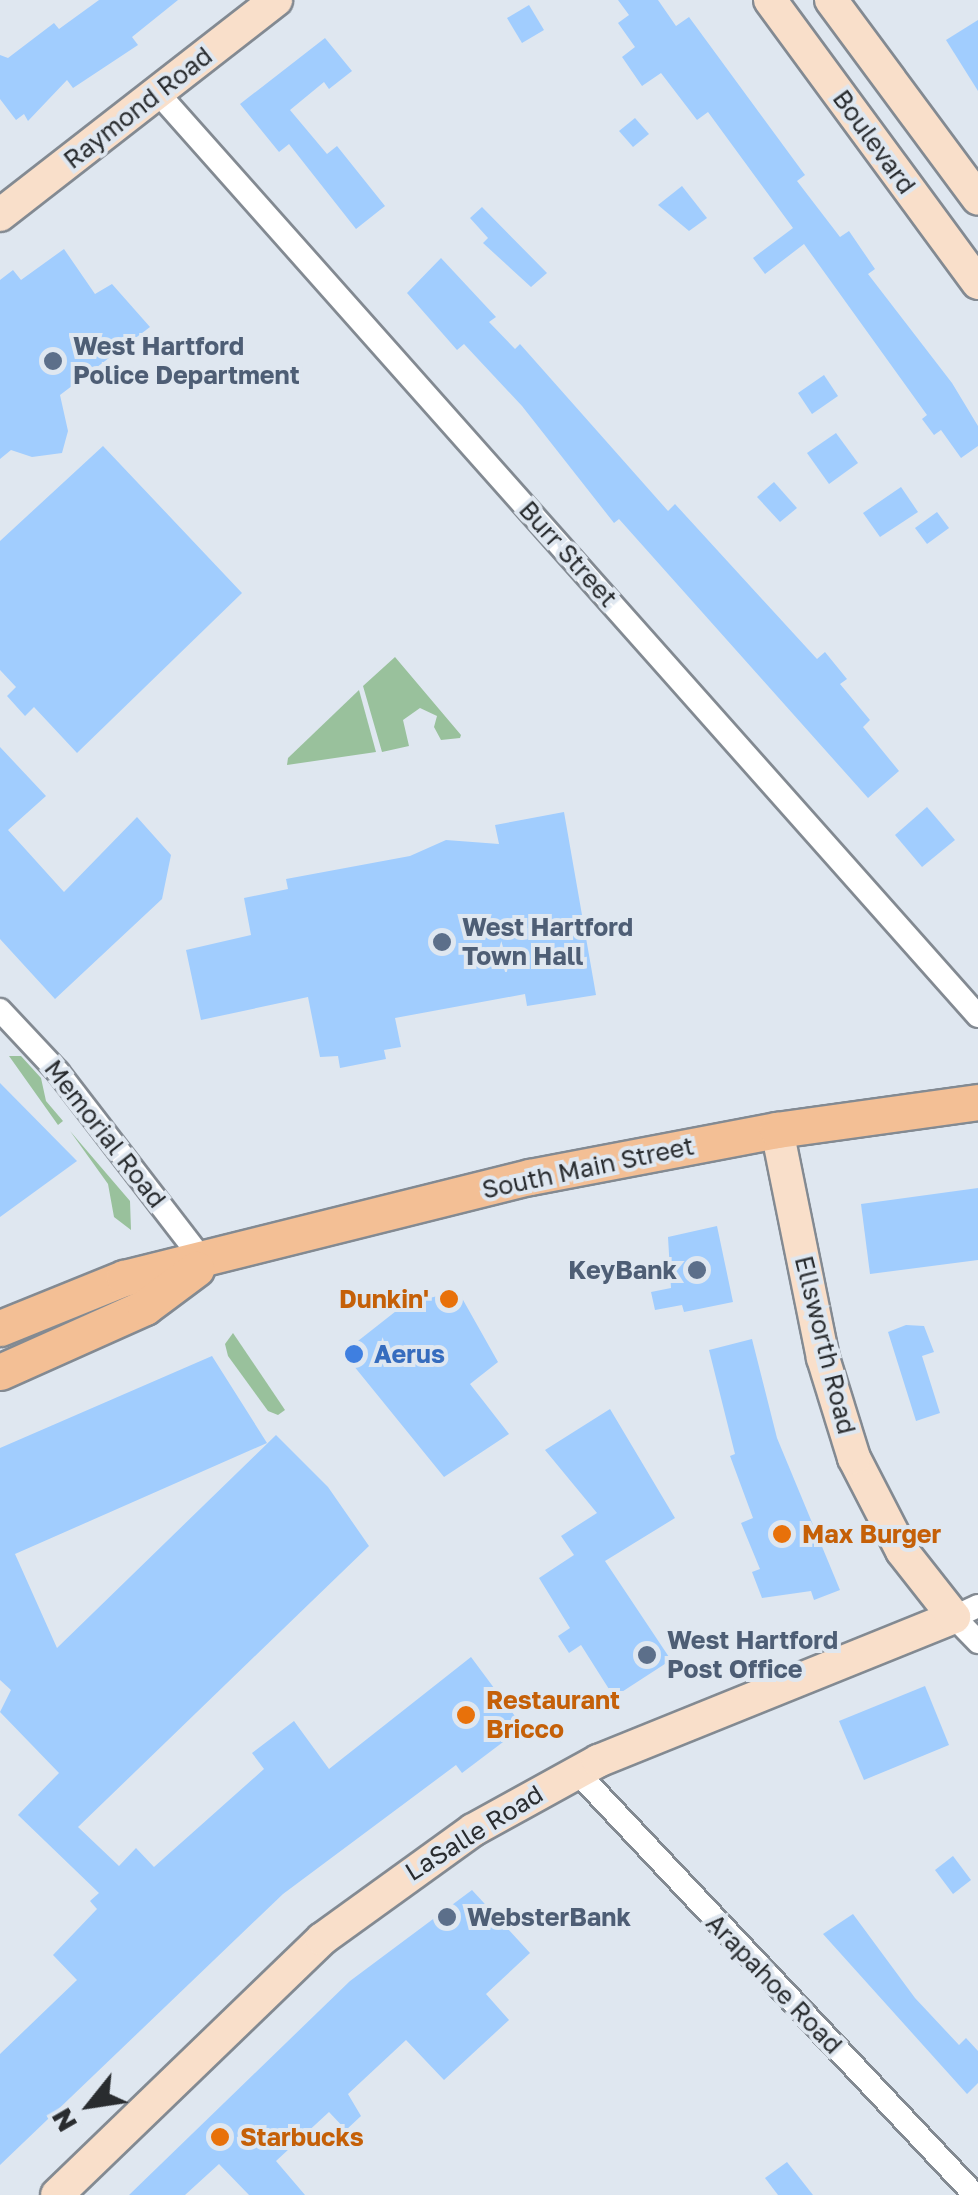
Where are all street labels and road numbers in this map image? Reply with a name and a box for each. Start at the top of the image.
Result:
street label: Raymond Road [58,41,218,175]
street label: Boulevard [826,84,922,200]
street label: Burr Street [513,495,623,613]
street label: Memorial Road [38,1054,172,1214]
street label: South Main Street [479,1131,697,1205]
street label: Ellsworth Road [788,1253,862,1437]
street label: LaSalle Road [400,1779,548,1887]
street label: Arapahoe Road [700,1908,848,2060]

